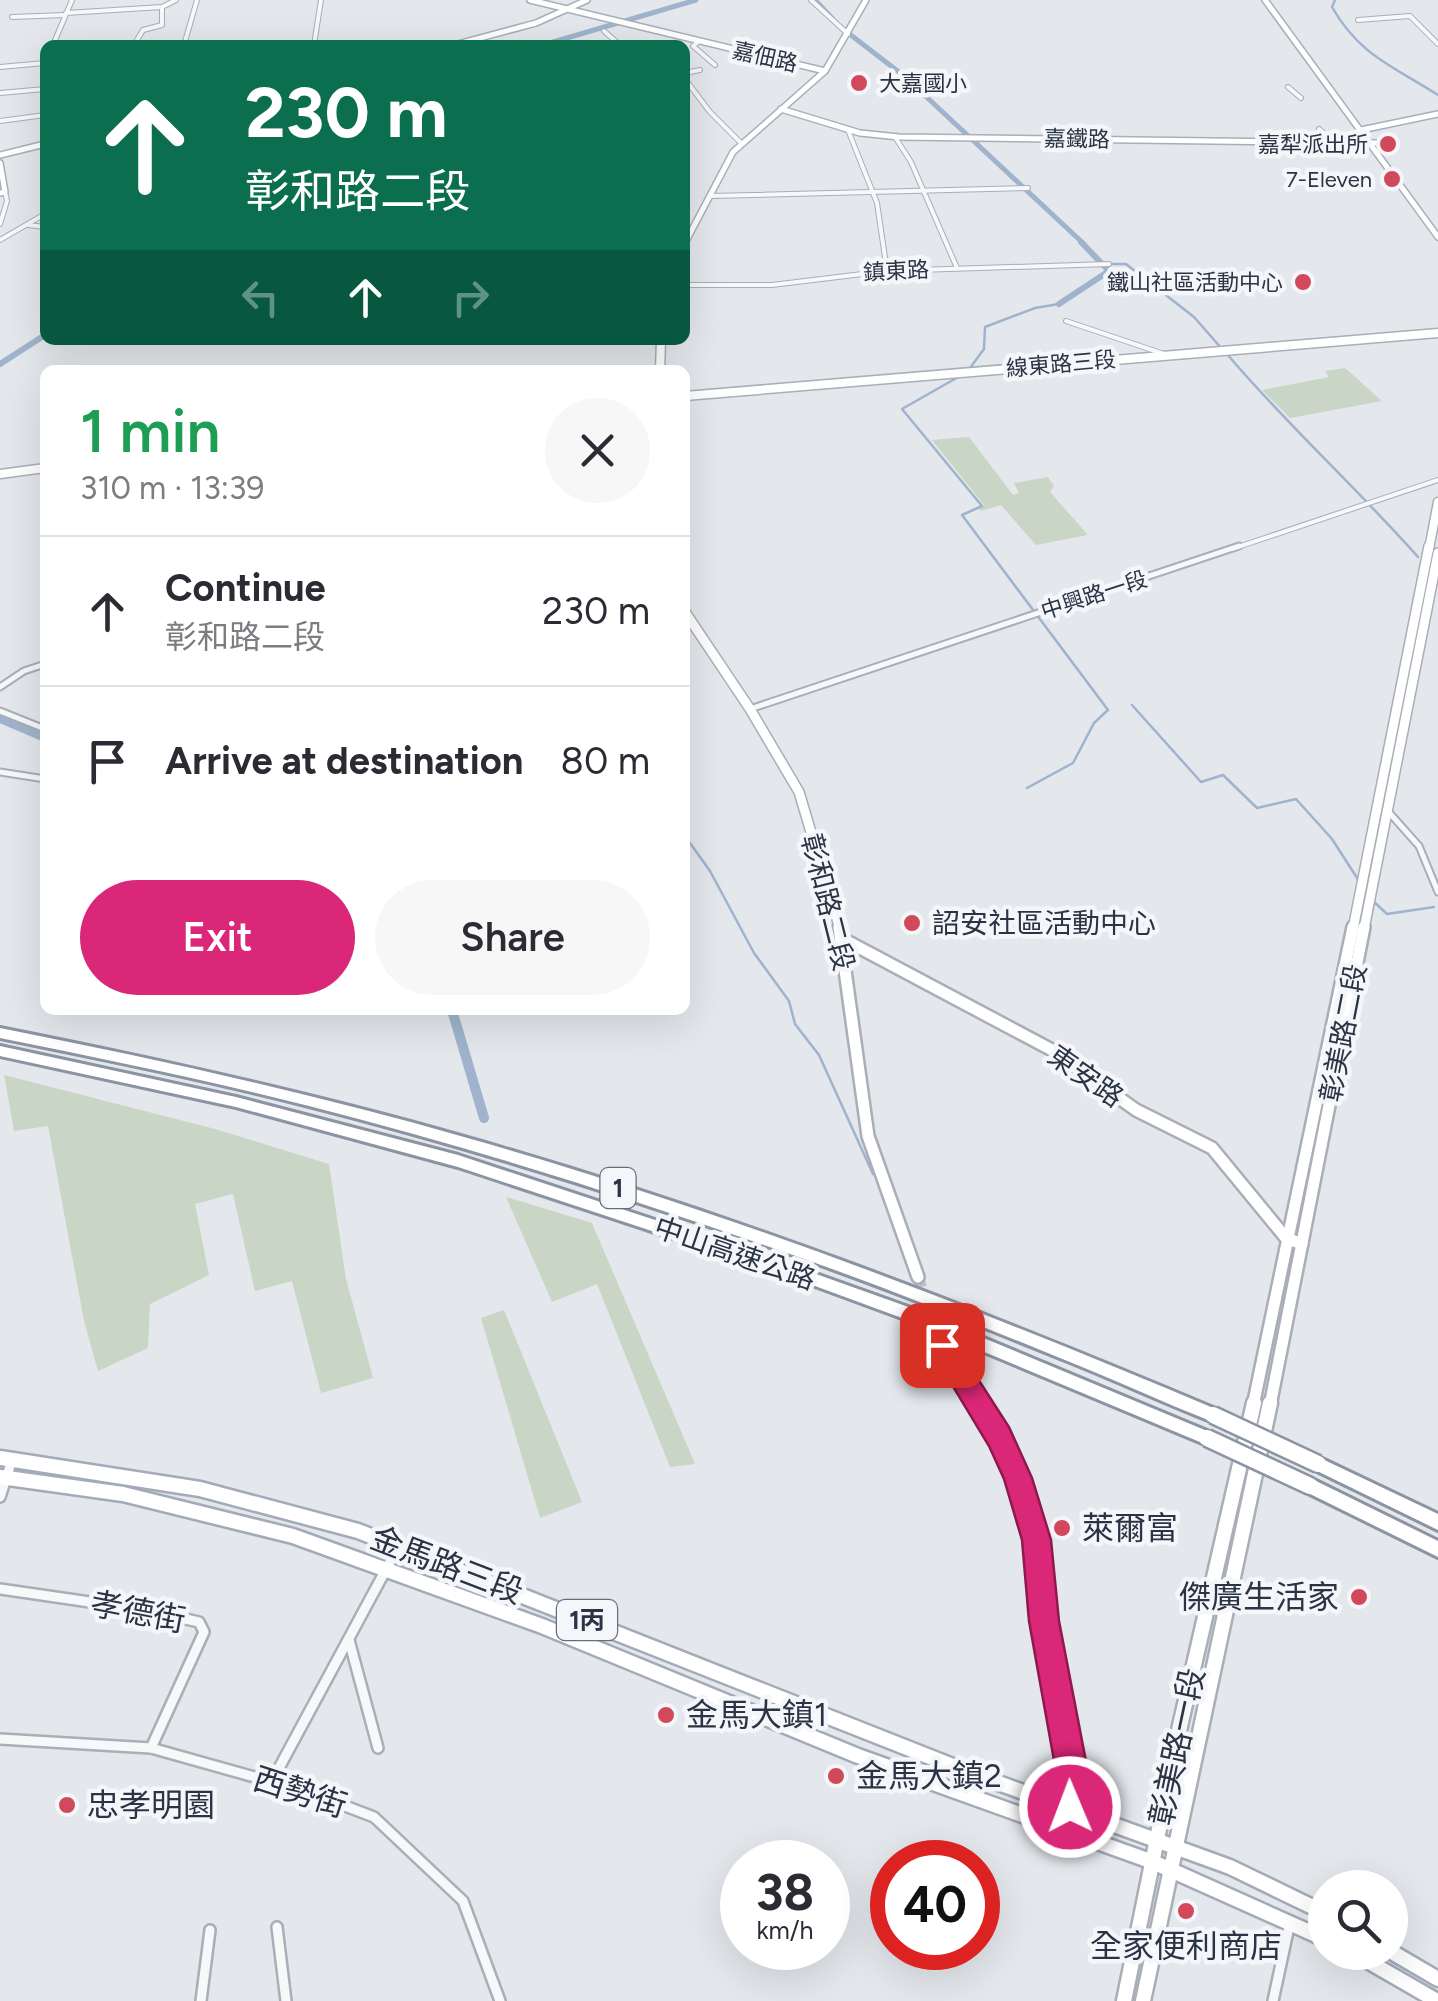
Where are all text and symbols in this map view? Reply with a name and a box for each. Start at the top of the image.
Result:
street label: 嘉佃路 [730,36,800,78]
text: 230 m [245,70,448,155]
place label: 大嘉國小 [879,70,967,97]
marker: 大嘉國小 [848,72,870,94]
icon: ahead [80,80,210,210]
street label: 嘉鐵路 [1044,125,1110,153]
place label: 嘉犁派出所 [1258,131,1368,158]
marker: 嘉犁派出所 [1377,133,1399,155]
text: 彰和路二段 [245,164,470,218]
place label: 7-Eleven [1286,166,1372,193]
marker: 7-Eleven [1381,168,1403,190]
street label: 鎮東路 [862,256,930,286]
place label: 鐵山社區活動中心 [1107,269,1283,296]
icon: left [233,270,288,325]
icon: ahead [338,270,393,325]
icon: right [443,270,498,325]
marker: 鐵山社區活動中心 [1292,271,1314,293]
street label: 線東路三段 [1005,346,1117,382]
text: 1 min [80,395,220,467]
button: close [545,398,650,503]
text: 310 m · 13:39 [80,469,264,507]
text: Continue [165,565,326,611]
street label: 中興路一段 [1038,565,1150,625]
icon: ahead [80,584,135,639]
text: 230 m [542,588,650,634]
text: 彰和路二段 [165,618,325,656]
icon: arrive [80,734,135,789]
text: Arrive at destination [165,738,523,784]
text: 80 m [561,738,650,784]
street label: 彰和路二段 [795,830,861,974]
button: Exit [80,880,355,995]
button: Share [375,880,650,995]
place label: 詔安社區活動中心 [932,906,1156,940]
marker: 詔安社區活動中心 [901,912,923,934]
street label: 彰美路二段 [1313,961,1373,1105]
street label: 東安路 [1042,1038,1130,1114]
road number: 1 [600,1168,636,1208]
street label: 中山高速公路 [650,1210,820,1296]
pin [900,1303,985,1388]
icon: arrive [915,1318,970,1373]
place label: 萊爾富 [1082,1509,1178,1547]
marker: 萊爾富 [1051,1517,1073,1539]
street label: 金馬路三段 [365,1519,529,1611]
place label: 傑廣生活家 [1179,1578,1339,1616]
street label: 孝德街 [87,1584,189,1640]
marker: 傑廣生活家 [1348,1586,1370,1608]
road number: 1丙 [557,1600,617,1640]
street label: 彰美路一段 [1142,1665,1212,1829]
place label: 金馬大鎮1 [686,1696,827,1734]
marker: 金馬大鎮1 [655,1704,677,1726]
position arrow [1018,1755,1122,1859]
place label: 金馬大鎮2 [856,1757,1002,1795]
street label: 西勢街 [248,1759,352,1825]
marker: 金馬大鎮2 [825,1765,847,1787]
place label: 忠孝明園 [87,1786,215,1824]
marker: 忠孝明園 [56,1794,78,1816]
speed limit sign: 40 [870,1840,1000,1970]
text: 38 [756,1862,814,1923]
map controls [1308,1870,1408,1970]
button: search [1308,1870,1408,1970]
marker: 全家便利商店 [1175,1900,1197,1922]
text: km/h [756,1915,814,1945]
place label: 全家便利商店 [1090,1927,1282,1965]

